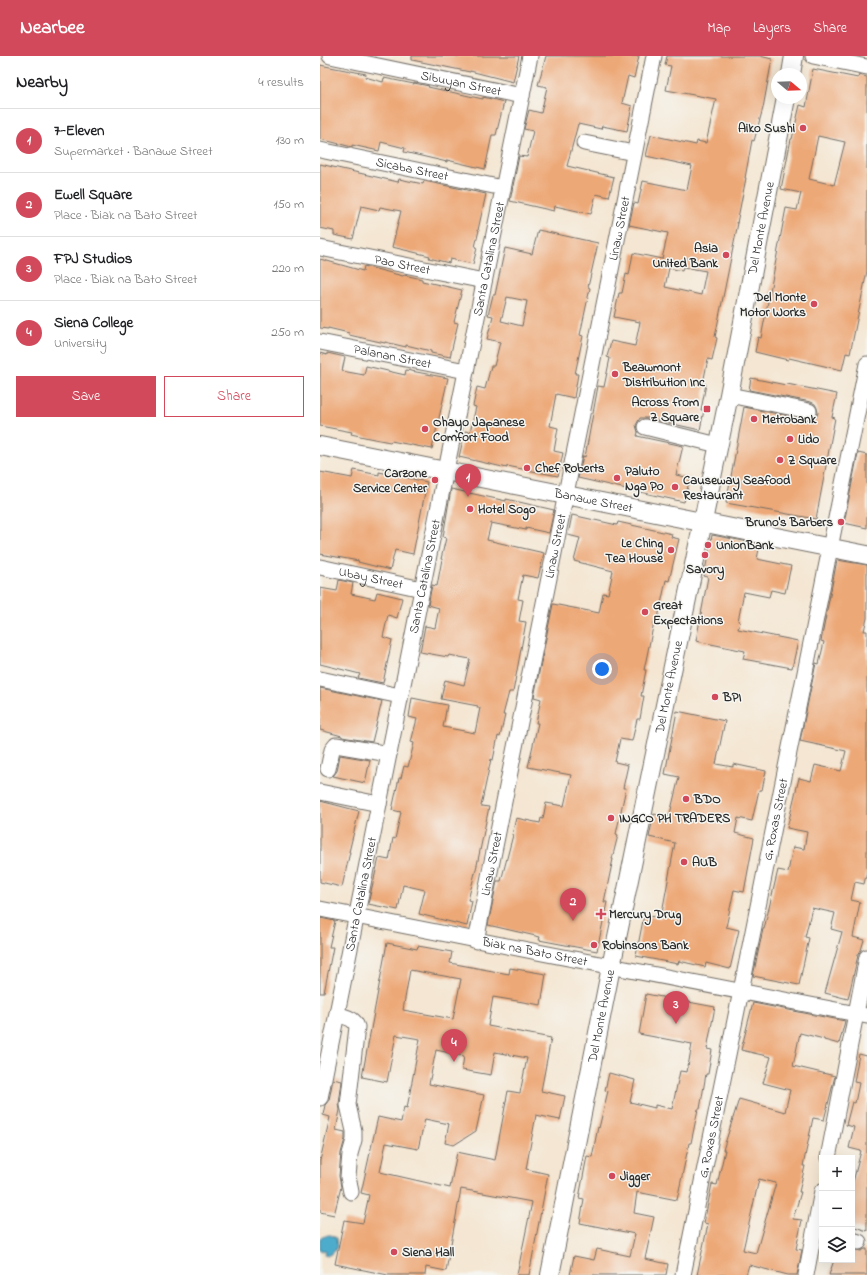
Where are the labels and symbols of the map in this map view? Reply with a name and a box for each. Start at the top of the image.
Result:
street label: Sibuyan Street [419,66,504,101]
north arrow [771,68,807,104]
place label: Aiko Sushi [738,119,795,138]
marker: Aiko Sushi [798,123,808,133]
street label: Sicaba Street [374,152,451,186]
street label: Del Monte Avenue [743,180,779,277]
street label: Linaw Street [604,194,635,262]
street label: Santa Catalina Street [468,199,510,318]
place label: Asia United Bank [652,239,718,273]
street label: Pao Street [373,250,433,280]
marker: Asia United Bank [721,250,731,260]
place label: Del Monte Motor Works [740,288,807,322]
marker: Del Monte Motor Works [809,299,819,309]
street label: Palanan Street [352,339,434,374]
place label: Beawmont Distribution Inc [622,358,706,392]
marker: Beawmont Distribution Inc [610,369,620,379]
place label: Across from Z Square [631,393,700,427]
marker: Across from Z Square [702,404,712,414]
place label: Metrobank [762,410,817,429]
place label: Ohayo Japanese Comfort Food [433,413,526,447]
marker: Metrobank [749,414,759,424]
marker: Ohayo Japanese Comfort Food [420,424,430,434]
place label: Lido [798,430,819,449]
marker: Lido [785,434,795,444]
place label: Z Square [788,451,838,470]
marker: Z Square [775,455,785,465]
place label: Chef Roberts [535,459,605,478]
place label: Paluto Nga Po [625,462,664,498]
marker: Chef Roberts [522,463,532,473]
place label: Carzone Service Center [353,464,428,498]
pin: 1 [455,464,481,497]
place label: Causeway Seafood Restaurant [682,471,791,505]
marker: Paluto Nga Po [612,473,622,483]
marker: Carzone Service Center [430,475,440,485]
marker: Causeway Seafood Restaurant [670,482,680,492]
street label: Banawe Street [552,483,635,518]
place label: Hotel Sogo [478,500,536,521]
marker: Hotel Sogo [465,504,475,514]
street label: Linaw Street [540,511,571,580]
place label: Bruno's Barbers [744,513,833,532]
street label: Santa Catalina Street [404,517,446,635]
marker: Bruno's Barbers [836,517,846,527]
place label: Le Ching Tea House [605,534,664,568]
place label: UnionBank [716,536,774,555]
marker: UnionBank [703,540,713,550]
marker: Le Ching Tea House [666,545,676,555]
marker: Savory [700,550,710,560]
place label: Savory [686,560,724,581]
street label: Ubay Street [337,562,405,594]
place label: Great Expectations [653,596,724,630]
marker: Great Expectations [640,607,650,617]
street label: Del Monte Avenue [650,639,688,736]
your location [592,659,612,679]
place label: BPI [722,688,742,707]
marker: BPI [710,692,720,702]
street label: G. Roxas Street [758,776,793,862]
place label: BDO [693,790,721,809]
marker: BDO [681,794,691,804]
place label: INGCO PH TRADERS [619,809,731,828]
marker: INGCO PH TRADERS [606,813,616,823]
street label: Linaw Street [476,829,507,897]
street label: Santa Catalina Street [340,835,382,953]
place label: AUB [692,853,717,872]
marker: AUB [679,857,689,867]
pin: 2 [560,888,586,921]
place label: Mercury Drug [609,905,681,926]
marker: Mercury Drug [596,909,606,919]
street label: Biak na Bato Street [480,932,590,971]
place label: Robinsons Bank [601,936,689,955]
marker: Robinsons Bank [589,940,599,950]
street label: Del Monte Avenue [583,968,620,1065]
pin: 3 [663,991,689,1024]
pin: 4 [441,1029,467,1062]
street label: G. Roxas Street [694,1093,729,1180]
place label: Jigger [620,1167,651,1188]
marker: Jigger [607,1171,617,1181]
place label: Siena Hall [402,1243,454,1262]
marker: Siena Hall [389,1247,399,1257]

